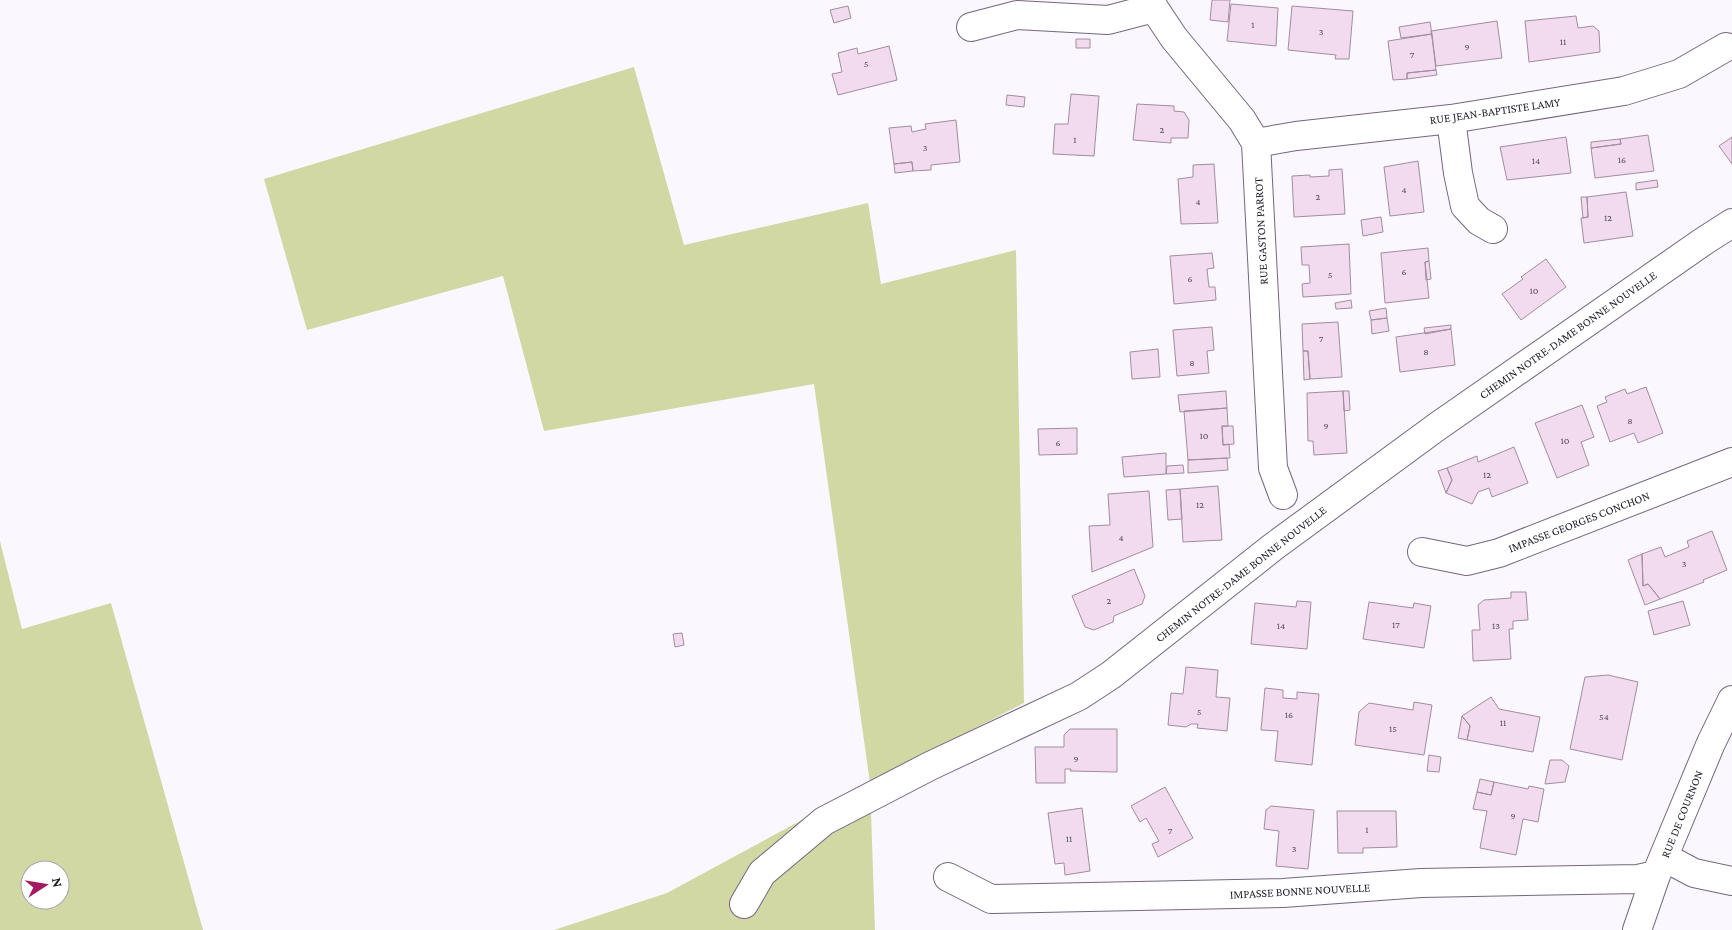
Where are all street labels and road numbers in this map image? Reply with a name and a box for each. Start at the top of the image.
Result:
street label: RUE JEAN-BAPTISTE LAMY [1429,95,1562,127]
street label: RUE GASTON PARROT [1251,176,1271,285]
street label: CHEMIN NOTRE-DAME BONNE NOUVELLE [1477,268,1660,402]
street label: IMPASSE GEORGES CONCHON [1506,488,1652,555]
street label: CHEMIN NOTRE-DAME BONNE NOUVELLE [1153,503,1330,645]
street label: RUE DE COURNON [1658,768,1706,860]
street label: IMPASSE BONNE NOUVELLE [1229,880,1371,902]

